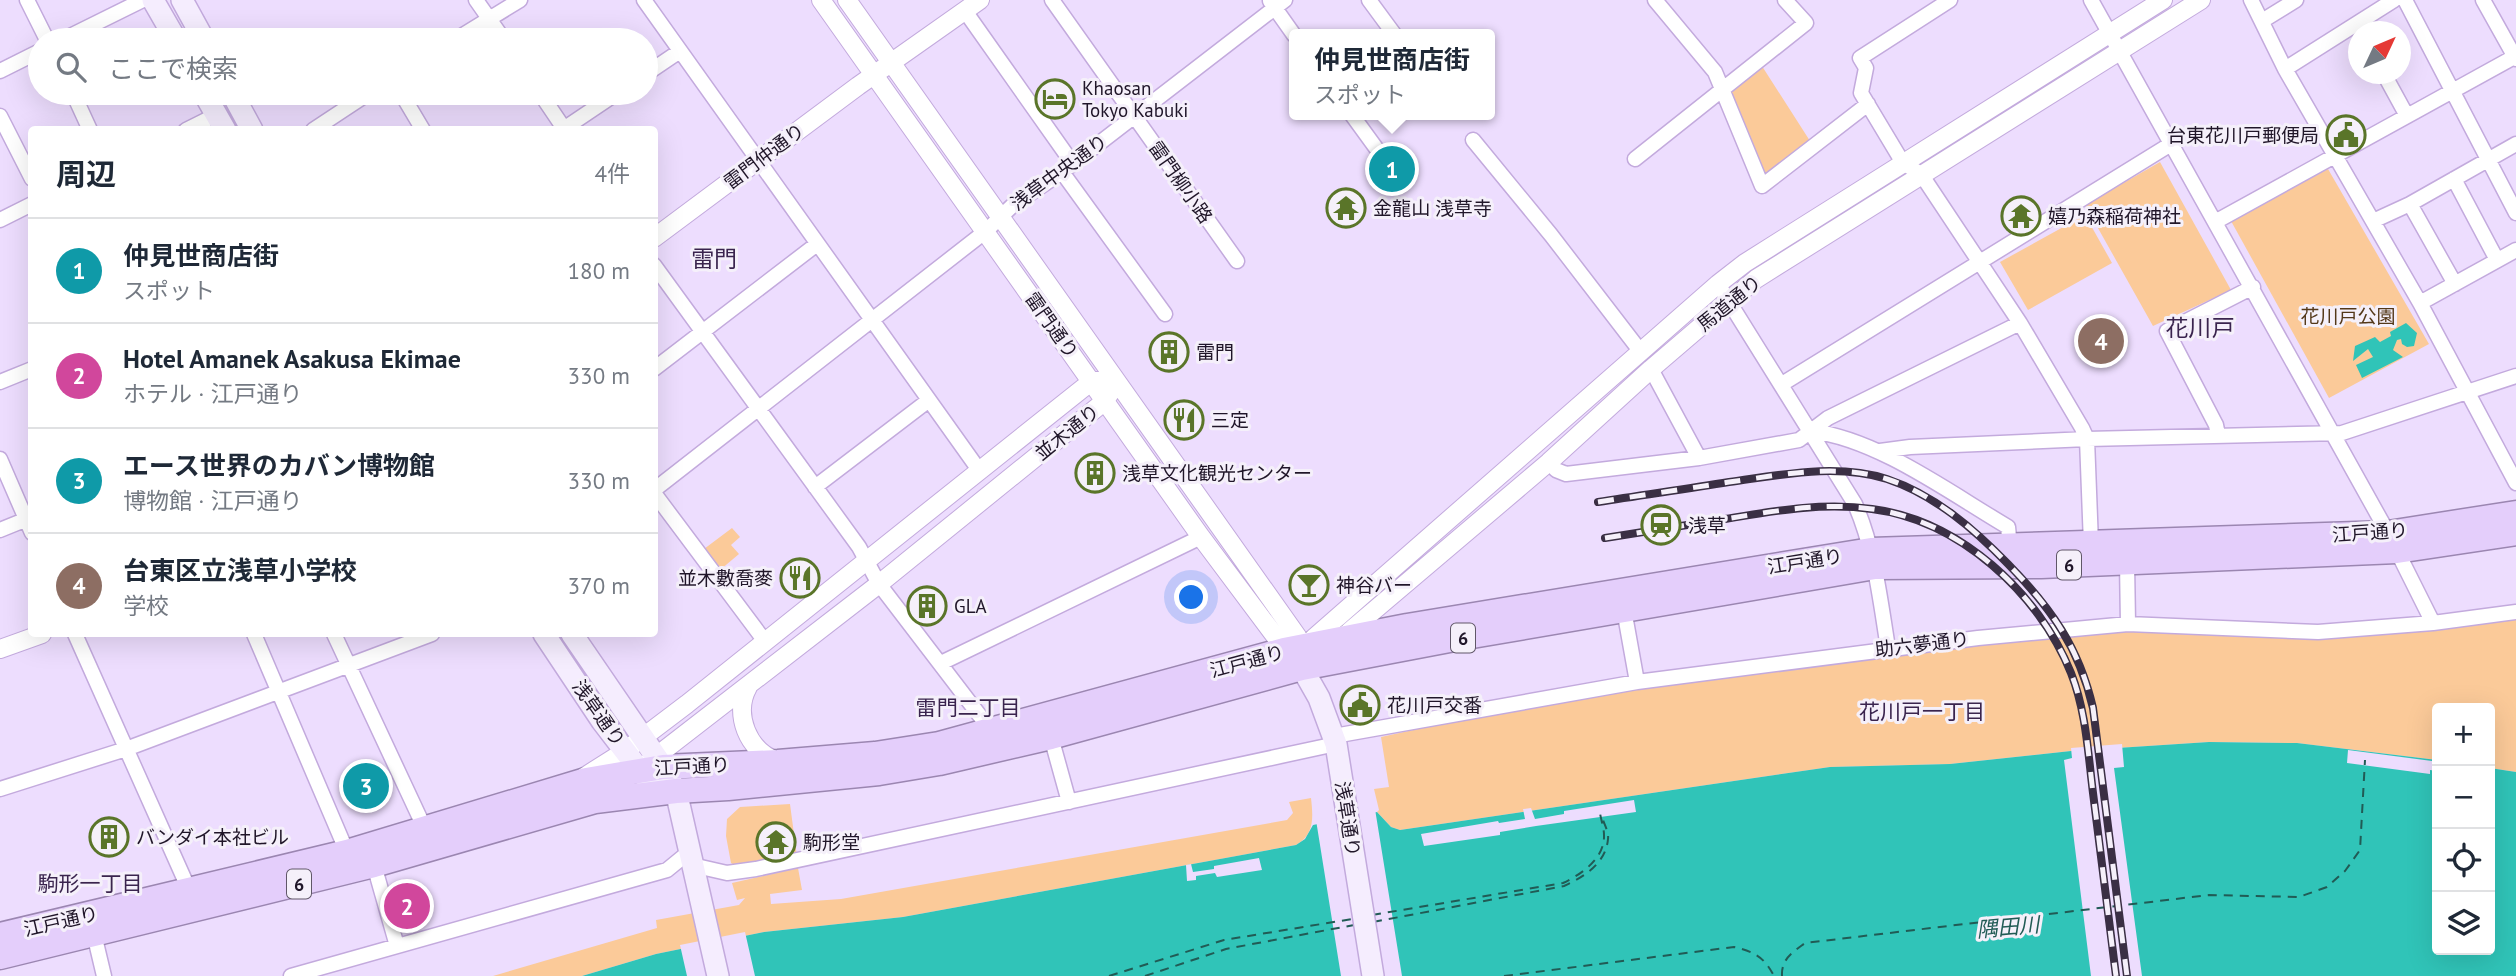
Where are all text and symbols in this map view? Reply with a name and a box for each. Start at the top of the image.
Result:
north arrow [2348,21,2411,84]
search box [28,28,658,105]
popup [1289,29,1495,120]
text: 仲見世商店街 [1314,43,1470,76]
icon: search [52,48,90,86]
text: ここで検索 [108,52,238,85]
place label: Khaosan Tokyo Kabuki [1082,76,1188,122]
hotel icon: Khaosan Tokyo Kabuki [1034,78,1076,120]
text: スポット [1314,80,1406,109]
public building icon: 台東花川戸郵便局 [2325,114,2367,156]
street label: 雷門仲通り [719,118,809,194]
place label: 台東花川戸郵便局 [2167,123,2319,147]
street label: 浅草中央通り [1006,129,1112,215]
street label: 雷門柳小路 [1144,136,1218,228]
pin: 1 [1369,143,1415,195]
text: 周辺 [56,154,116,193]
text: 4件 [594,159,630,188]
temple icon: 金龍山 浅草寺 [1325,187,1367,229]
temple icon: 嬉乃森稲荷神社 [2000,195,2042,237]
place label: 金龍山 浅草寺 [1373,196,1492,220]
place label: 嬉乃森稲荷神社 [2048,204,2181,228]
text: 仲見世商店街 [123,239,279,272]
district label: 雷門 [691,244,737,273]
text: 1 [72,256,86,285]
text: 180 m [568,256,630,285]
street label: 馬道通り [1692,270,1766,336]
text: スポット [123,276,215,305]
street label: 雷門通り [1020,287,1084,363]
park label: 花川戸公園 [2300,304,2396,328]
district label: 花川戸 [2166,313,2235,342]
pin: 4 [2078,315,2124,367]
building icon: 雷門 [1148,331,1190,373]
place label: 雷門 [1196,340,1234,364]
text: Hotel Amanek Asakusa Ekimae [123,342,461,375]
text: 2 [72,361,86,390]
text: 330 m [568,361,630,390]
text: ホテル · 江戸通り [123,379,302,408]
street label: 並木通り [1030,399,1104,465]
restaurant icon: 三定 [1163,399,1205,441]
place label: 三定 [1211,408,1249,432]
text: エース世界のカバン博物館 [123,449,435,482]
building icon: 浅草文化観光センター [1074,452,1116,494]
place label: 浅草文化観光センター [1122,461,1312,485]
text: 3 [72,466,86,495]
text: 330 m [568,466,630,495]
text: 博物館 · 江戸通り [123,486,302,515]
station icon: 浅草 [1640,504,1682,546]
place label: 浅草 [1688,513,1726,537]
street label: 江戸通り [2331,517,2409,547]
street label: 江戸通り [1766,543,1844,579]
road number: 6 [2057,550,2081,580]
text: 台東区立浅草小学校 [123,554,357,587]
restaurant icon: 並木數喬麥 [779,557,821,599]
bar icon: 神谷バー [1288,564,1330,606]
place label: 並木數喬麥 [678,566,773,590]
text: 4 [72,571,86,600]
text: 370 m [568,571,630,600]
place label: 神谷バー [1336,573,1412,597]
your location [1174,580,1208,614]
building icon: GLA [906,585,948,627]
text: 学校 [123,591,169,620]
place label: GLA [954,594,987,618]
road number: 6 [1451,624,1475,652]
street label: 助六夢通り [1873,626,1971,662]
street label: 江戸通り [1207,640,1287,682]
street label: 浅草通り [567,675,631,751]
public building icon: 花川戸交番 [1339,684,1381,726]
place label: 花川戸交番 [1387,693,1482,717]
district label: 雷門二丁目 [916,694,1021,721]
district label: 花川戸一丁目 [1859,698,1985,725]
map controls [2432,703,2495,955]
button: + [2432,703,2495,766]
street label: 江戸通り [653,752,731,780]
pin: 3 [343,760,389,812]
button: − [2432,766,2495,829]
street label: 浅草通り [1330,780,1366,858]
building icon: バンダイ本社ビル [88,816,130,858]
temple icon: 駒形堂 [755,821,797,863]
place label: バンダイ本社ビル [136,825,289,849]
button: locate [2432,829,2495,892]
place label: 駒形堂 [803,830,860,854]
district label: 駒形一丁目 [38,870,143,897]
road number: 6 [287,870,311,898]
pin: 2 [384,880,430,932]
button: layers [2432,892,2495,955]
street label: 江戸通り [21,901,101,941]
water label: 隅田川 [1975,911,2043,943]

